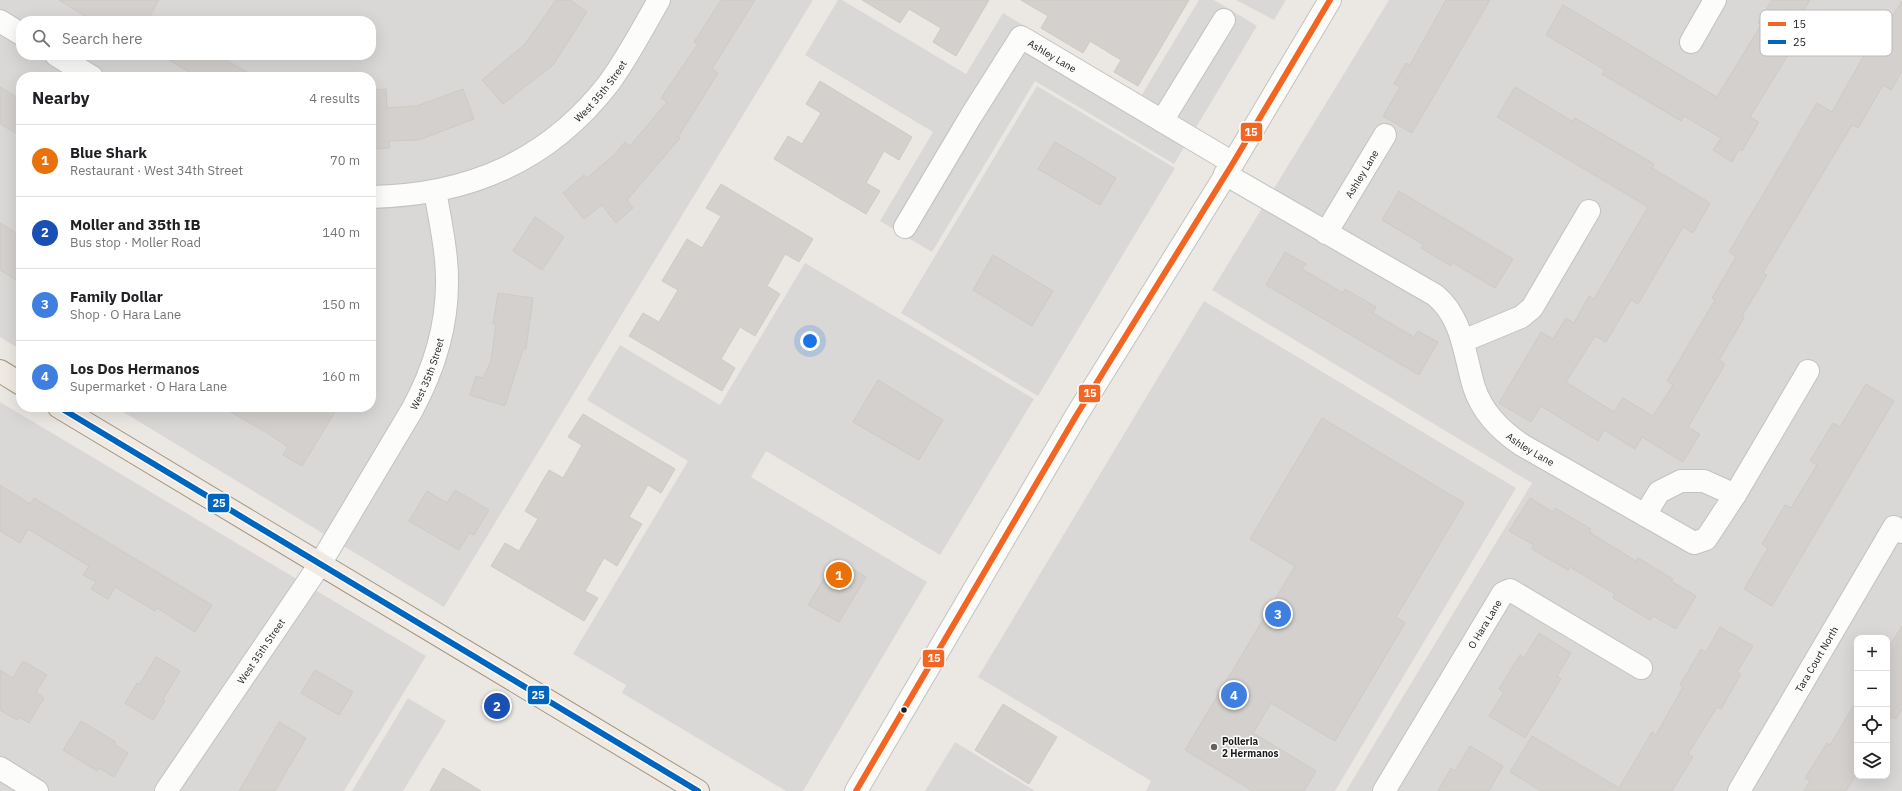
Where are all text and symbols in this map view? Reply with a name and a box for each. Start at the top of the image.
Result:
legend [1760,10,1892,56]
search box [16,16,376,60]
text: 15 [1793,17,1806,31]
icon: search [30,27,52,49]
text: Search here [62,29,142,48]
text: 25 [1793,35,1806,49]
street label: Ashley Lane [1026,36,1079,75]
street label: West 35th Street [571,57,629,125]
text: Nearby [32,87,90,109]
text: 4 results [309,90,360,107]
line badge: 15 [1240,122,1263,142]
text: 15 [1244,125,1258,139]
text: Blue Shark [70,143,147,162]
street label: Ashley Lane [1342,147,1381,200]
text: 1 [41,152,49,169]
text: 70 m [330,152,360,169]
text: Restaurant · West 34th Street [70,162,243,179]
text: Moller and 35th IB [70,215,201,234]
text: 2 [41,224,49,241]
text: 140 m [322,224,360,241]
text: Bus stop · Moller Road [70,234,201,251]
text: Family Dollar [70,287,163,306]
text: 3 [41,296,49,313]
text: 150 m [322,296,360,313]
text: Shop · O Hara Lane [70,306,181,323]
your location [800,331,820,351]
street label: West 35th Street [407,336,446,412]
text: Los Dos Hermanos [70,359,200,378]
text: 4 [41,368,49,385]
text: 160 m [322,368,360,385]
text: Supermarket · O Hara Lane [70,378,227,395]
line badge: 15 [1078,384,1101,403]
text: 15 [1083,386,1097,400]
street label: Ashley Lane [1504,429,1557,469]
line badge: 25 [207,493,230,513]
text: 25 [212,496,226,510]
pin: 1 [826,560,852,590]
street label: O Hara Lane [1465,597,1504,651]
pin: 3 [1265,599,1291,629]
street label: West 35th Street [234,616,288,686]
street label: Tara Court North [1792,624,1841,694]
map controls [1854,635,1890,779]
button: + [1854,635,1890,671]
line badge: 15 [922,649,945,668]
text: 15 [927,651,941,665]
button: − [1854,671,1890,707]
pin: 4 [1221,680,1247,710]
line badge: 25 [527,685,550,705]
text: 25 [531,688,545,702]
pin: 2 [484,691,510,721]
unlabelled marker [899,705,909,715]
button: locate [1854,707,1890,743]
place label: Polleria 2 Hermanos [1222,735,1279,760]
marker: Polleria 2 Hermanos [1209,742,1219,752]
button: layers [1854,743,1890,779]

